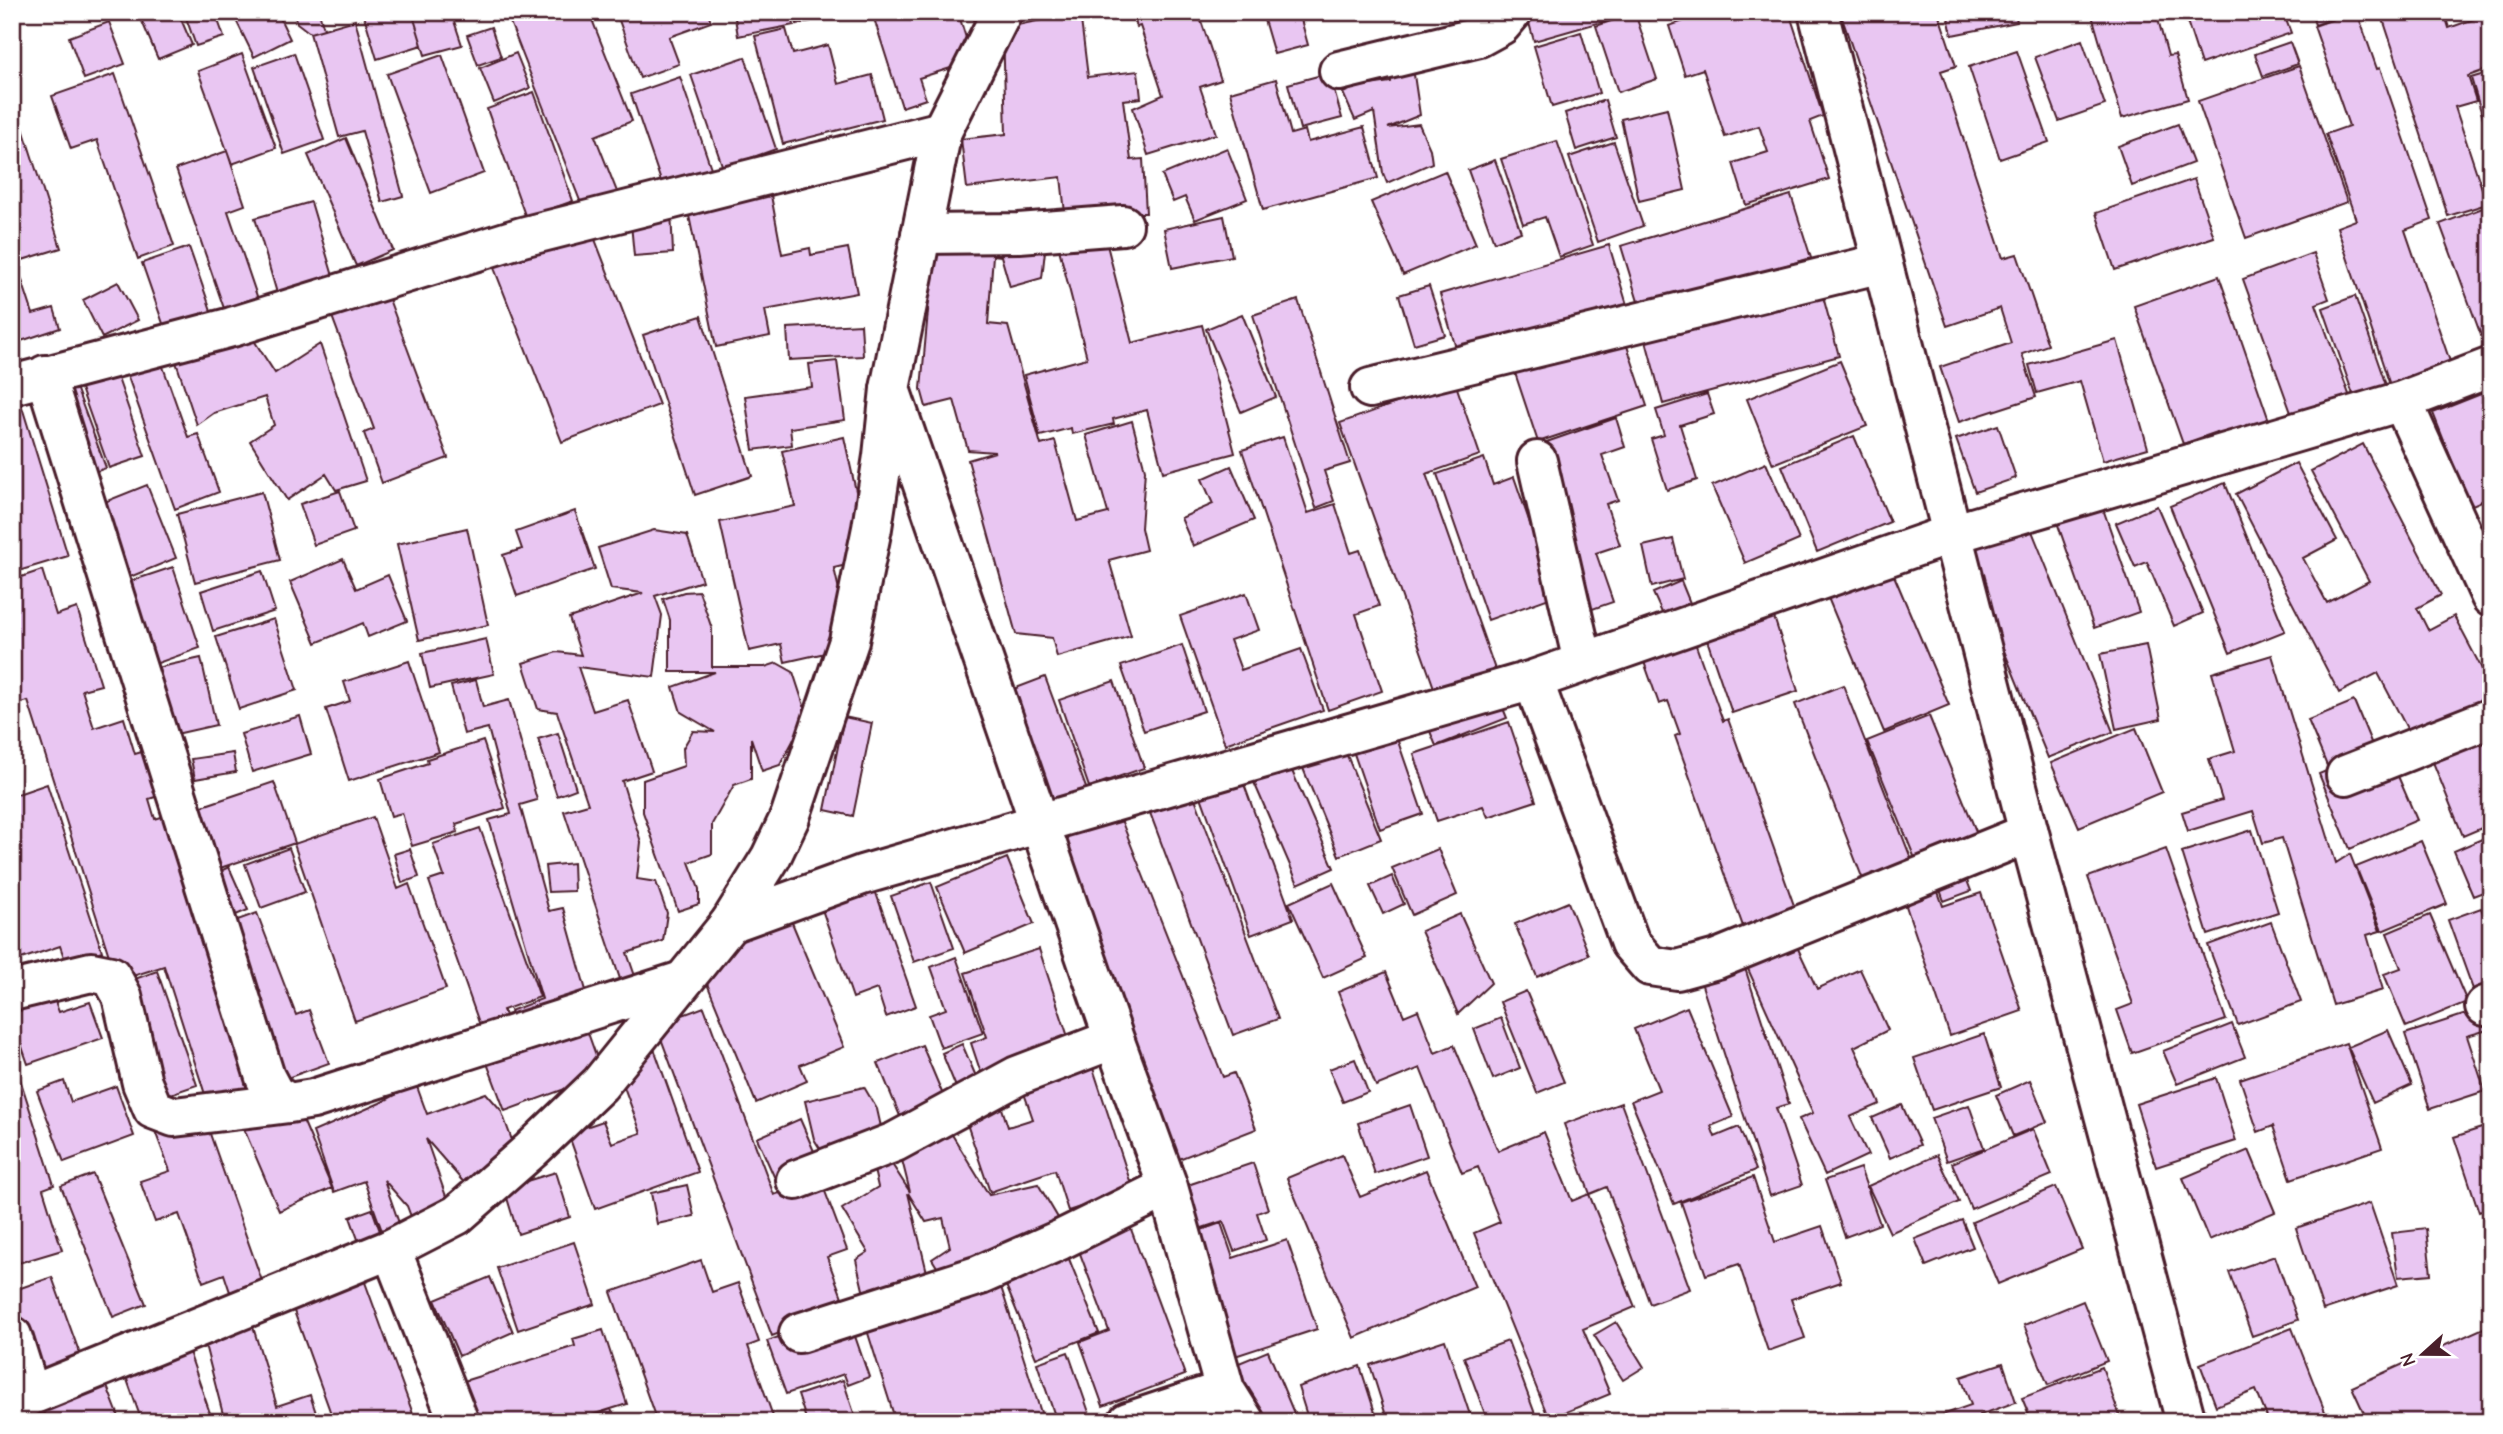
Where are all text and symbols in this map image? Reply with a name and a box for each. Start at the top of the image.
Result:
north arrow [2388,1318,2458,1388]
text: N [2396,1350,2421,1369]

